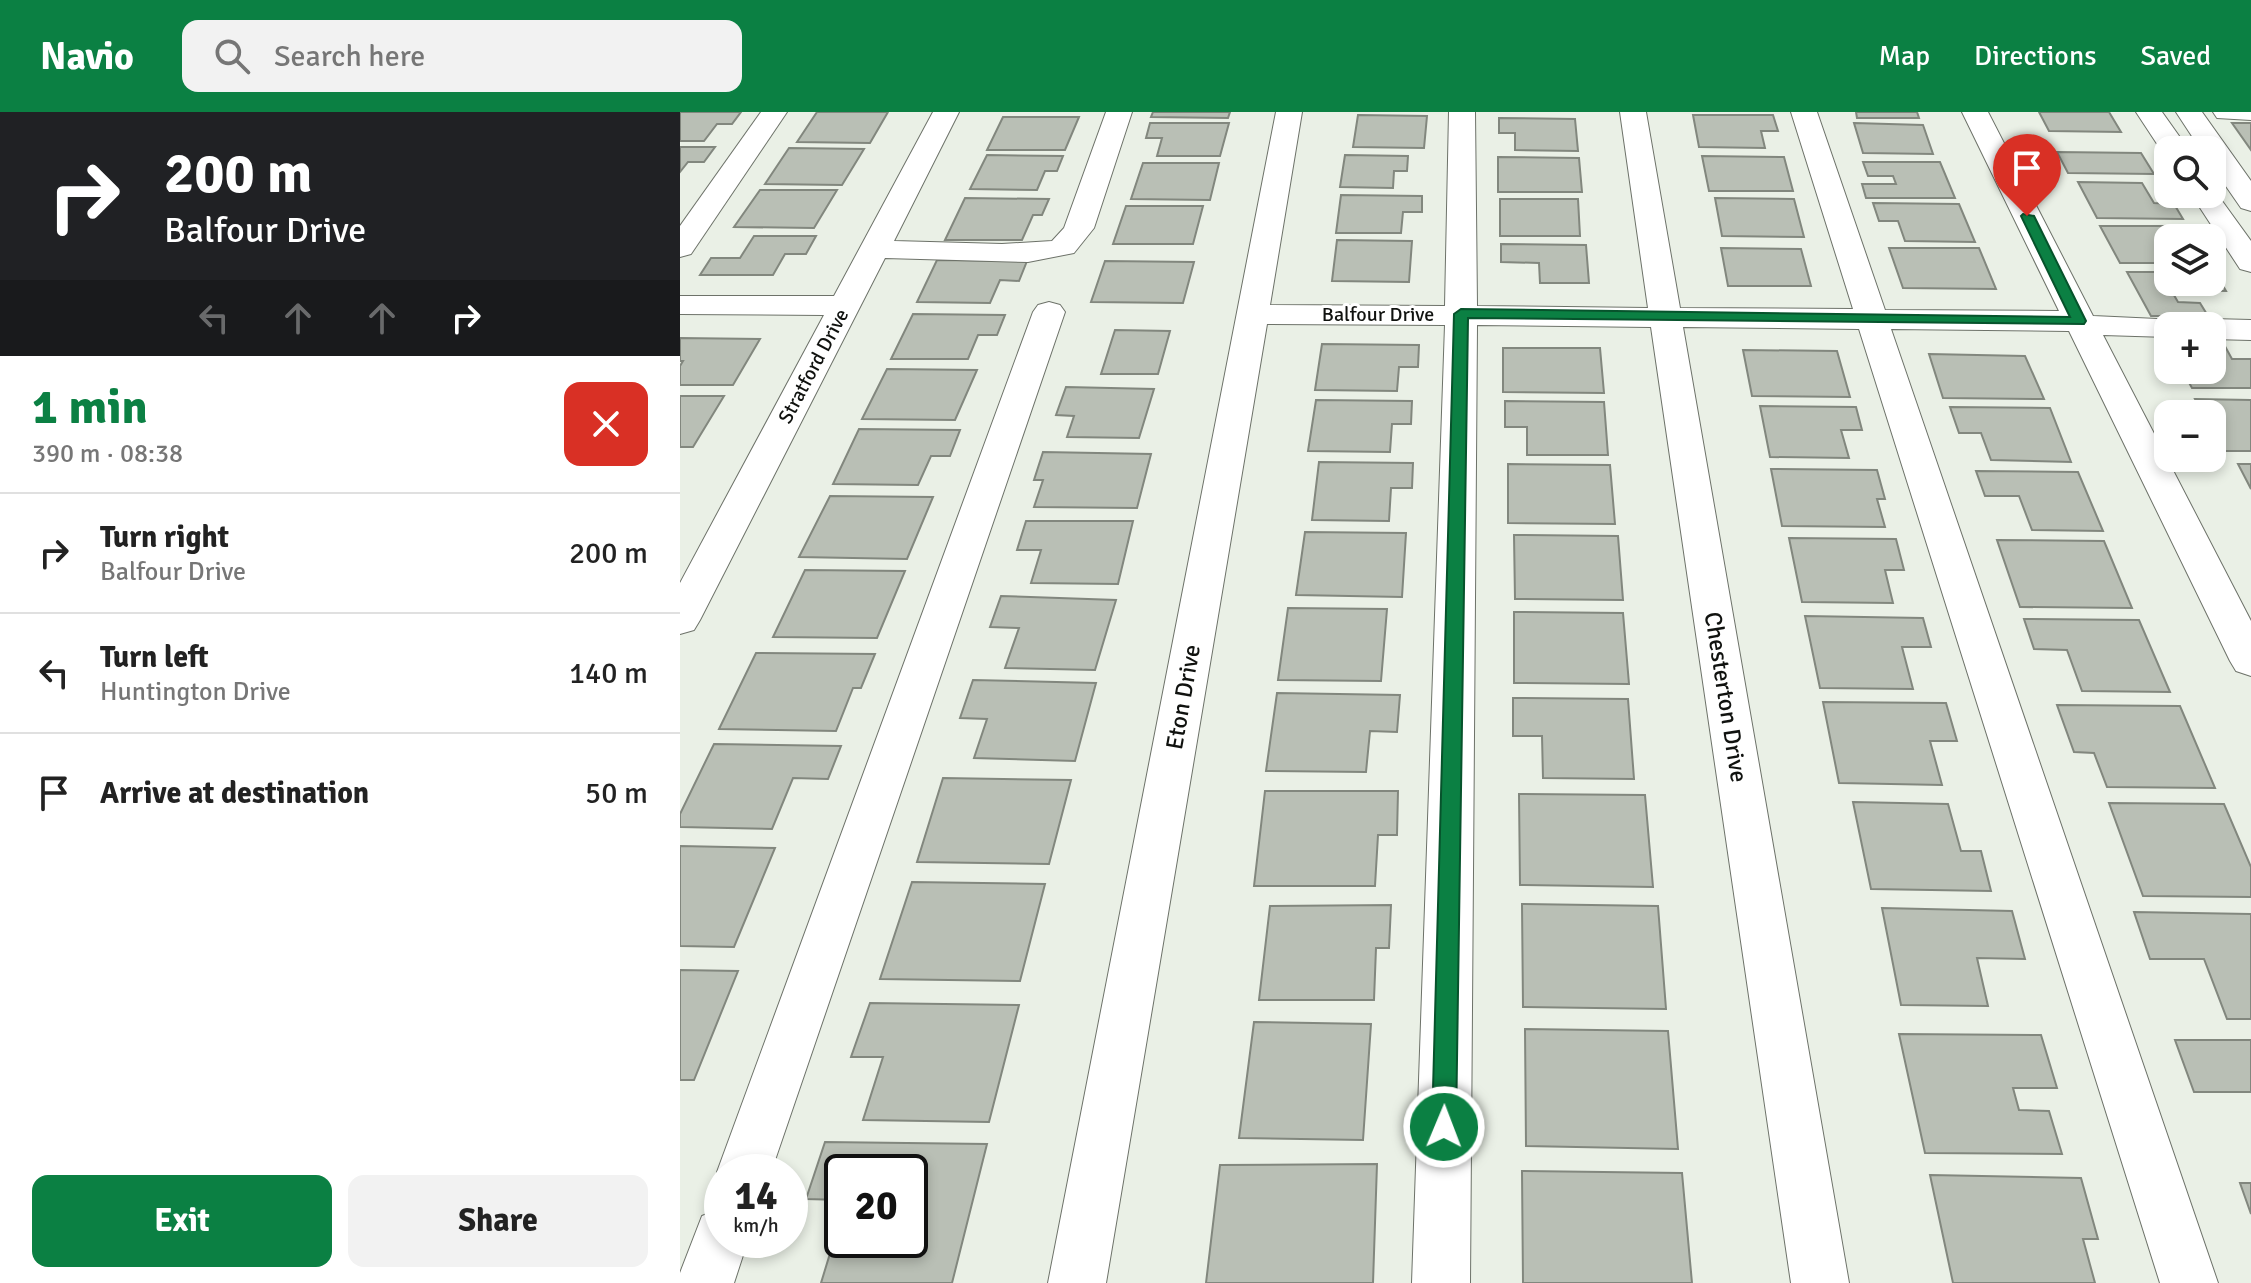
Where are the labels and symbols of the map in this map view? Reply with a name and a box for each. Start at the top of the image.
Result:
pin [1993,134,2061,216]
street label: Balfour Drive [1322,302,1434,327]
street label: Stratford Drive [773,305,854,428]
street label: Chesterton Drive [1698,610,1754,784]
street label: Eton Drive [1159,642,1207,752]
position arrow [1402,1085,1486,1169]
speed limit sign: 20 [824,1154,928,1258]

